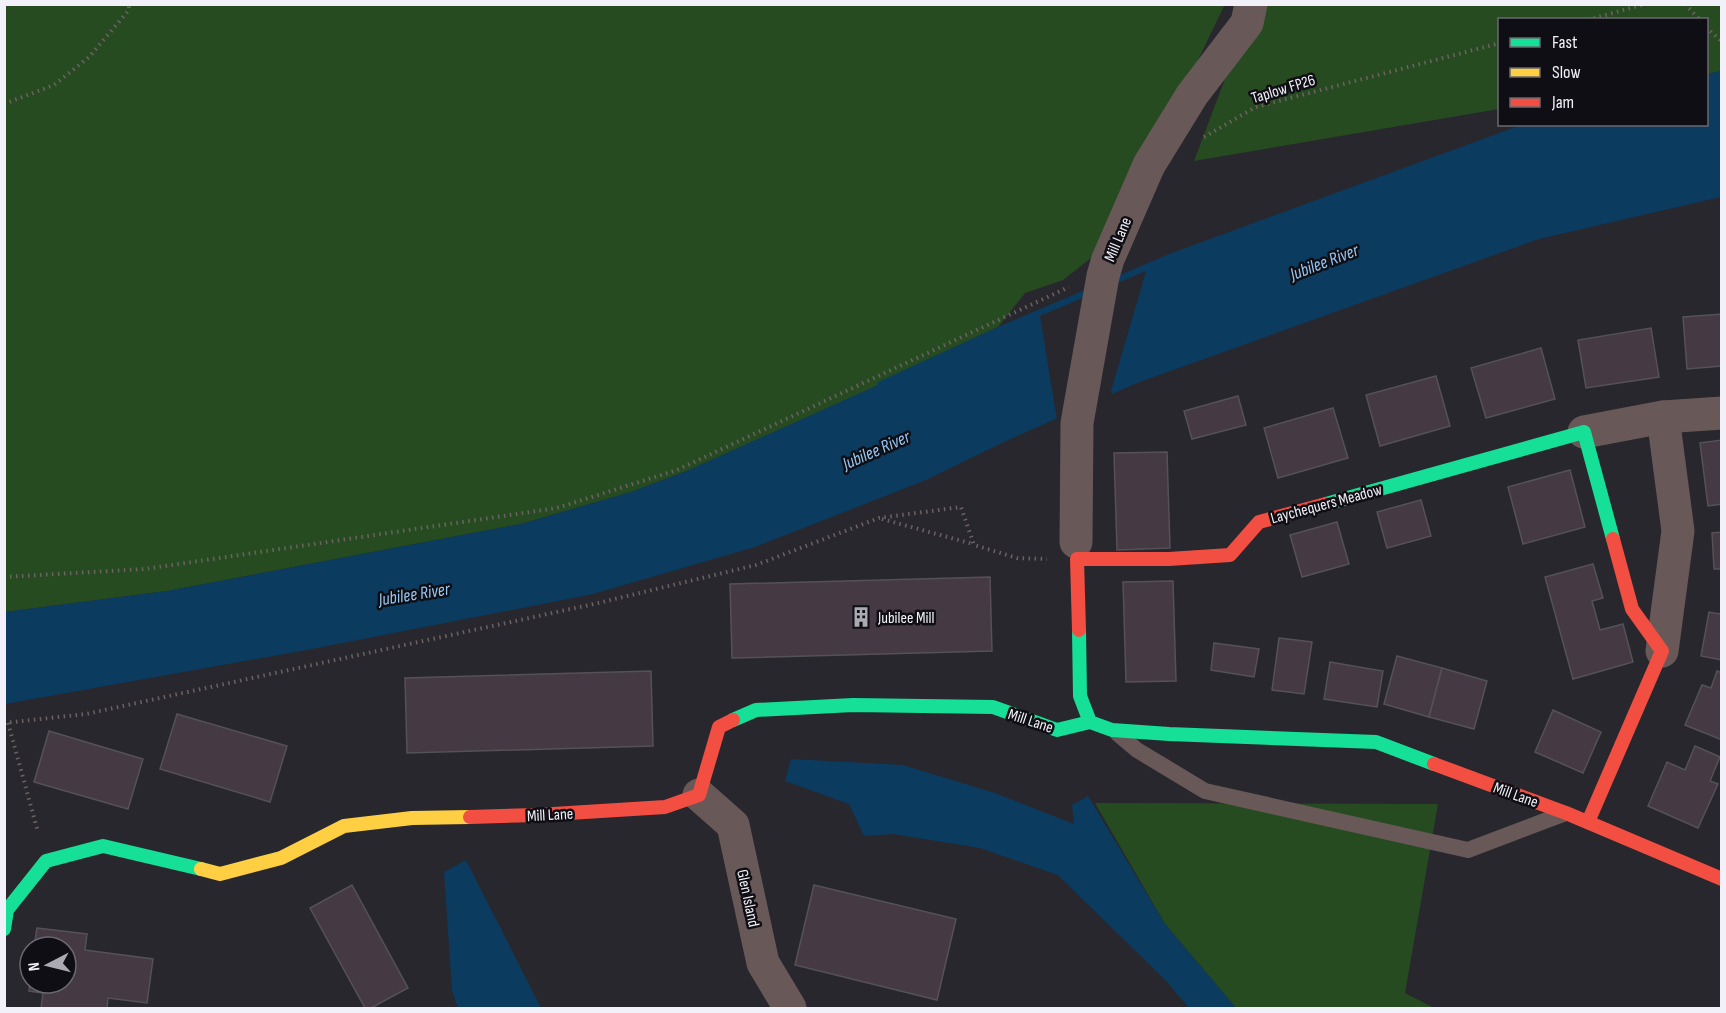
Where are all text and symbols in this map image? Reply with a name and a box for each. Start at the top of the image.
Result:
legend [1498,18,1708,126]
text: Fast [1552,32,1578,53]
text: Slow [1552,62,1581,83]
street label: Taplow FP26 [1249,71,1318,108]
text: Jam [1551,92,1574,113]
street label: Mill Lane [1101,215,1136,265]
water label: Jubilee River [1286,239,1362,285]
water label: Jubilee River [838,426,914,475]
street label: Laychequers Meadow [1269,480,1384,528]
water label: Jubilee River [376,578,452,611]
building icon: Jubilee Mill [849,605,873,629]
place label: Jubilee Mill [877,609,934,628]
street label: Mill Lane [1006,705,1056,738]
street label: Mill Lane [1490,779,1541,812]
street label: Mill Lane [526,805,574,826]
street label: Glen Island [732,868,763,929]
north arrow [18,935,78,995]
text: N [25,961,45,972]

